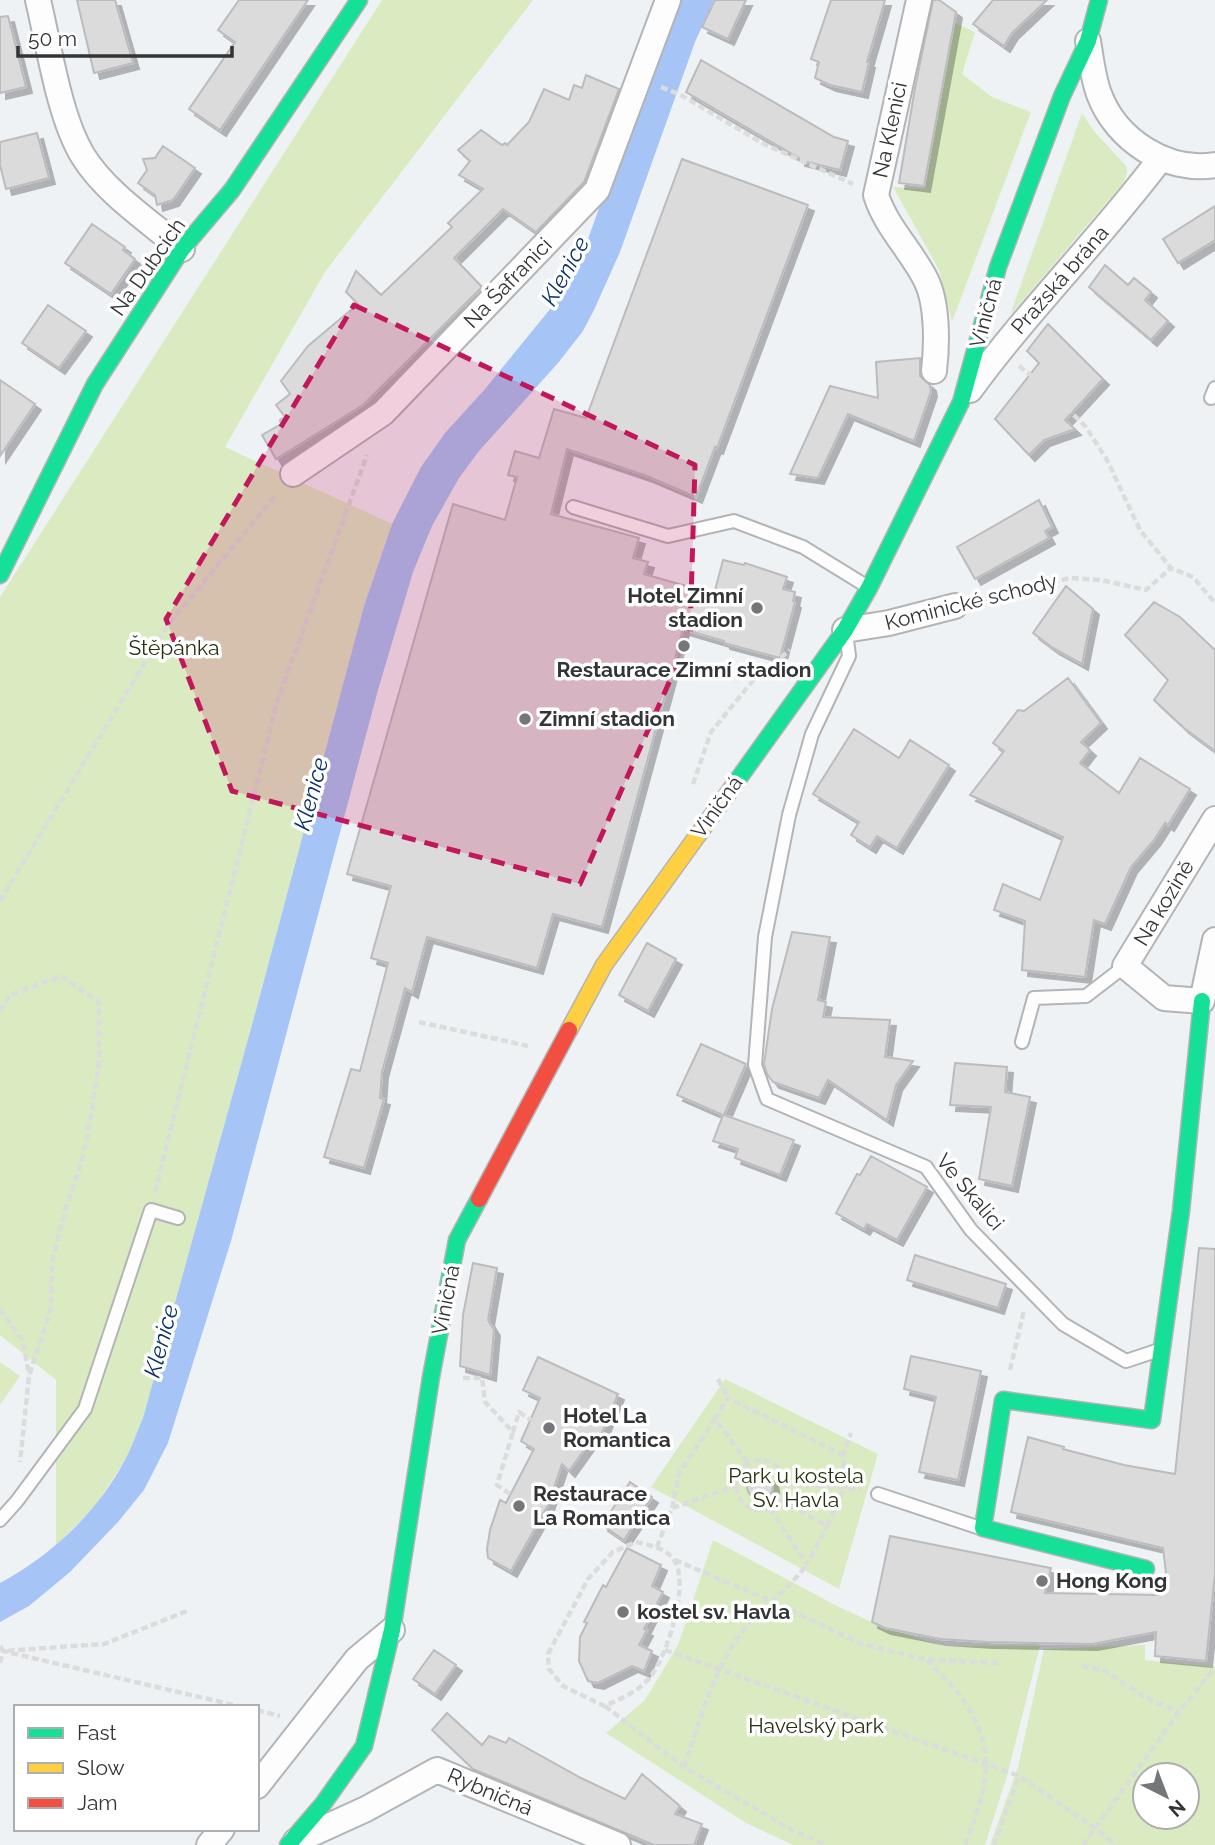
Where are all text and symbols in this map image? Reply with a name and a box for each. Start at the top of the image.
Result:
scale bar [18,14,231,58]
text: 50 m [28,26,77,51]
street label: Na Klenici [867,80,912,180]
street label: Na Dubcích [105,213,190,320]
street label: Pražská brána [1006,220,1114,339]
street label: Na Šafranici [458,232,557,333]
water label: Klenice [535,232,594,310]
street label: Viničná [964,275,1007,350]
street label: Kominické schody [882,568,1060,635]
place label: Hotel Zimní stadion [627,583,744,632]
marker: Hotel Zimní stadion [749,600,765,616]
park label: Štěpánka [129,635,219,660]
marker: Restaurace Zimní stadion [676,638,692,654]
place label: Restaurace Zimní stadion [557,657,811,682]
place label: Zimní stadion [539,706,675,731]
marker: Zimní stadion [517,711,533,727]
water label: Klenice [288,754,333,833]
street label: Viničná [686,771,748,843]
street label: Na kozině [1128,855,1199,950]
street label: Ve Skalici [931,1148,1010,1235]
street label: Viničná [426,1263,465,1337]
water label: Klenice [138,1301,183,1380]
place label: Hotel La Romantica [563,1403,671,1452]
marker: Hotel La Romantica [541,1420,557,1436]
park label: Park u kostela Sv. Havla [728,1463,864,1512]
place label: Restaurace La Romantica [533,1481,670,1530]
marker: Restaurace La Romantica [511,1498,527,1514]
place label: Hong Kong [1056,1568,1167,1593]
marker: Hong Kong [1034,1573,1050,1589]
place label: kostel sv. Havla [637,1599,790,1624]
marker: kostel sv. Havla [615,1604,631,1620]
legend [14,1705,259,1831]
park label: Havelský park [748,1713,884,1738]
text: Fast [77,1720,117,1745]
text: Slow [77,1755,125,1780]
north arrow [1131,1761,1201,1831]
street label: Rybničná [444,1762,537,1821]
text: Jam [77,1790,118,1815]
text: N [1165,1796,1190,1822]

